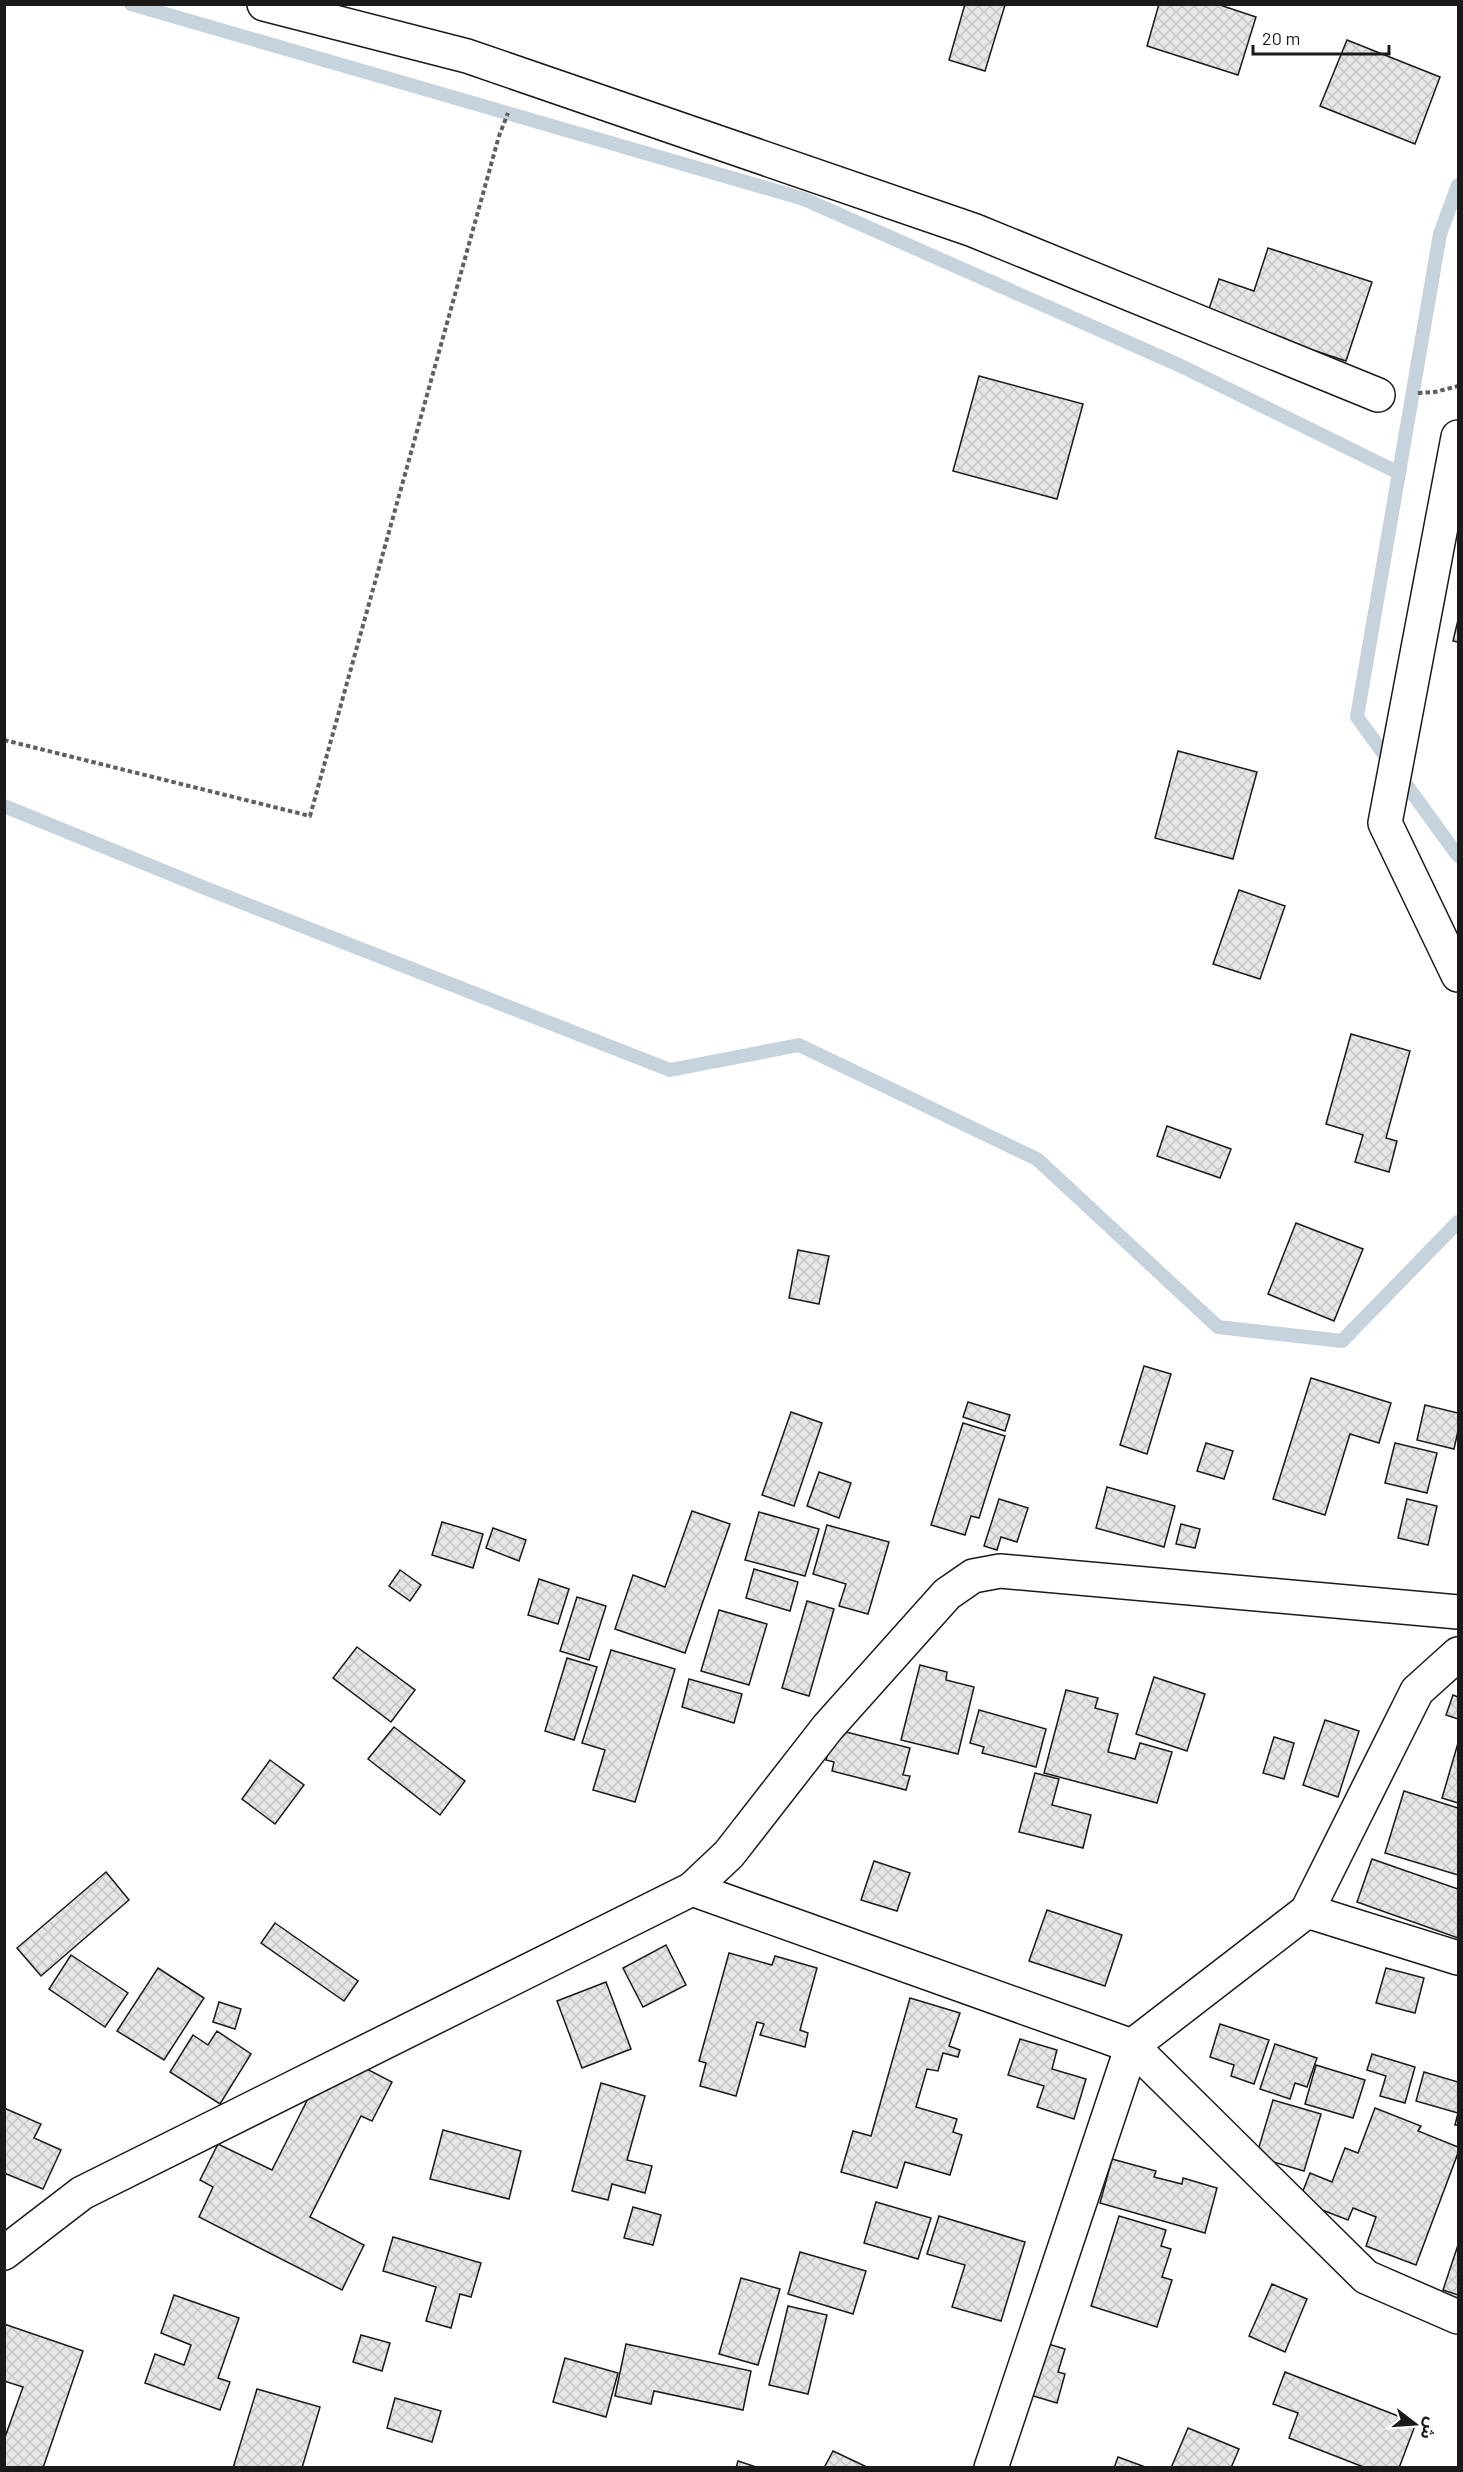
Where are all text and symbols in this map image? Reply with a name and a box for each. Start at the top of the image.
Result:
scale bar [1253,18,1390,56]
text: 20 m [1262,27,1300,49]
north arrow [1385,2394,1445,2454]
text: ش [1417,2415,1442,2442]

